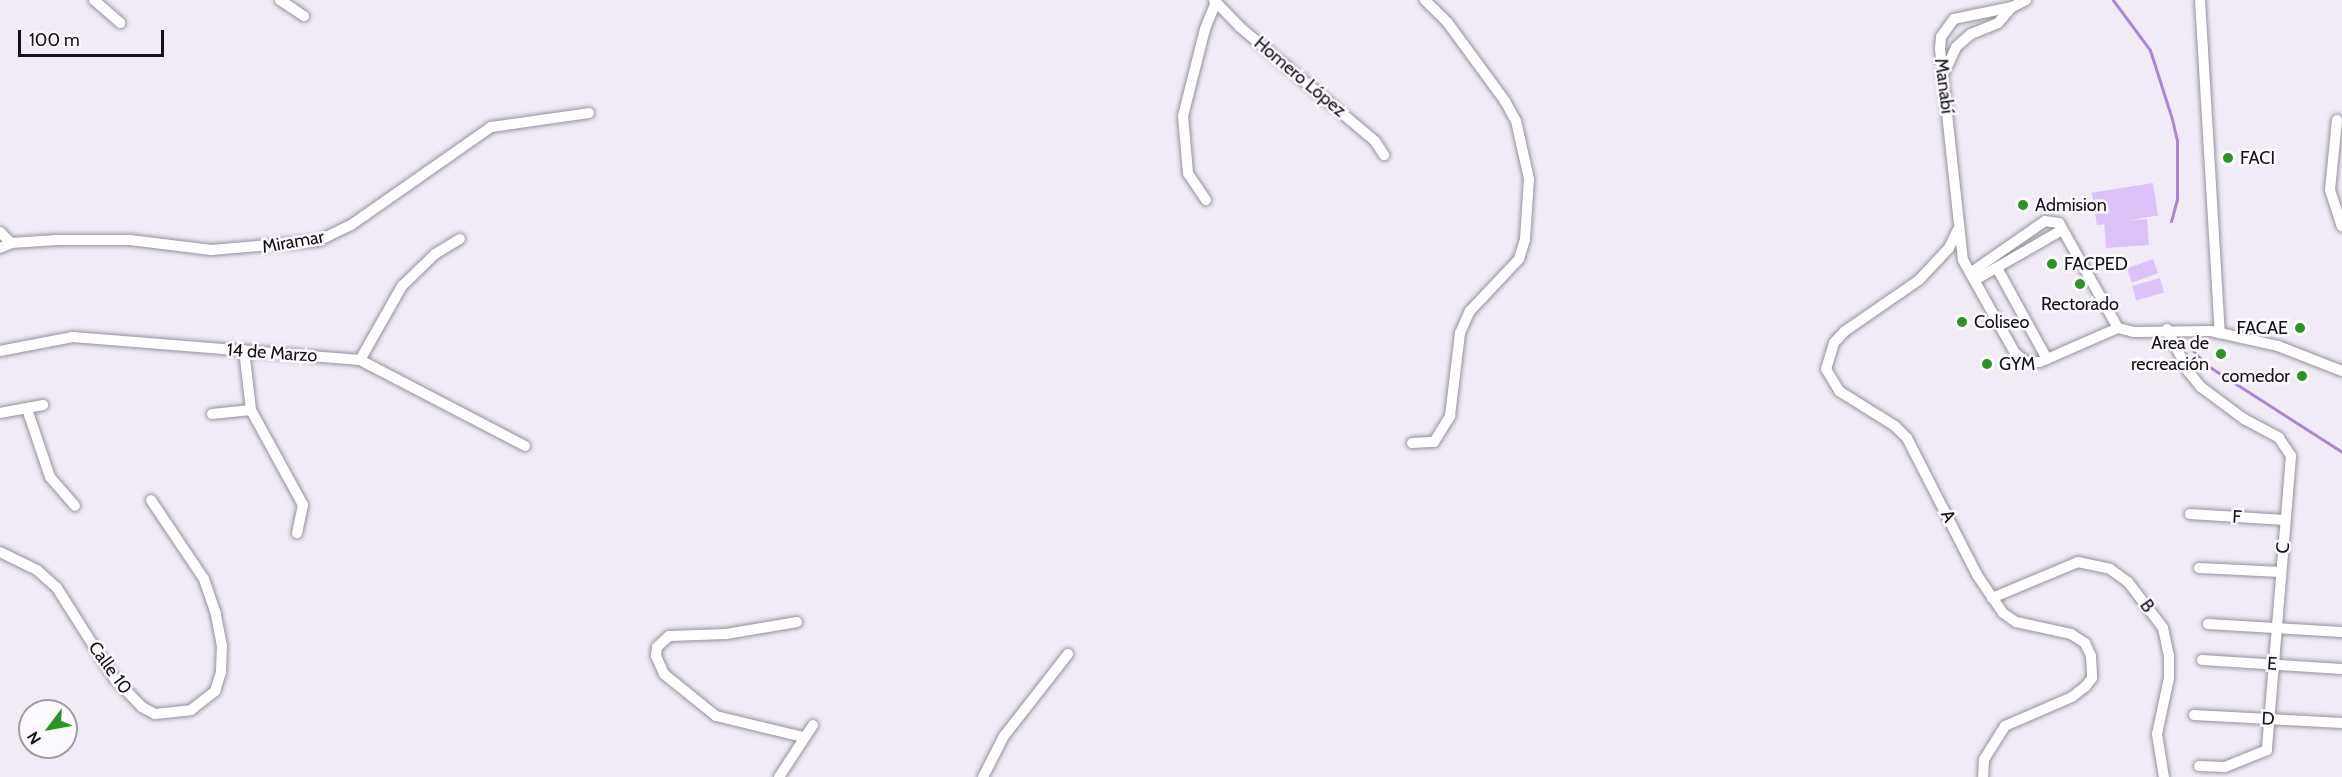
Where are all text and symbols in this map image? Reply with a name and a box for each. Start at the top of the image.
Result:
scale bar [21,18,166,56]
text: 100 m [29,29,80,51]
street label: Homero López [1250,32,1350,122]
street label: Manabí [1930,57,1958,115]
place label: FACI [2240,147,2275,169]
marker: FACI [2221,151,2235,165]
place label: Admision [2035,194,2107,216]
marker: Admision [2016,198,2030,212]
street label: Miramar [260,226,326,258]
place label: FACPED [2064,253,2128,275]
marker: FACPED [2045,257,2059,271]
marker: Rectorado [2073,277,2087,291]
place label: Rectorado [2041,293,2119,315]
place label: Coliseo [1974,311,2029,333]
marker: Coliseo [1955,315,1969,329]
place label: FACAE [2237,317,2288,339]
marker: FACAE [2293,321,2307,335]
place label: Area de recreación [2131,333,2209,376]
street label: 14 de Marzo [226,339,318,367]
marker: Area de recreación [2214,347,2228,361]
place label: GYM [1999,353,2035,375]
marker: GYM [1980,357,1994,371]
place label: comedor [2221,365,2290,387]
marker: comedor [2295,369,2309,383]
street label: A [1936,506,1960,526]
street label: F [2232,506,2242,528]
street label: C [2272,542,2294,554]
street label: B [2135,595,2159,617]
street label: Calle 10 [84,637,136,699]
street label: E [2266,653,2278,675]
north arrow [18,699,78,759]
street label: D [2261,708,2275,730]
text: N [23,728,45,748]

